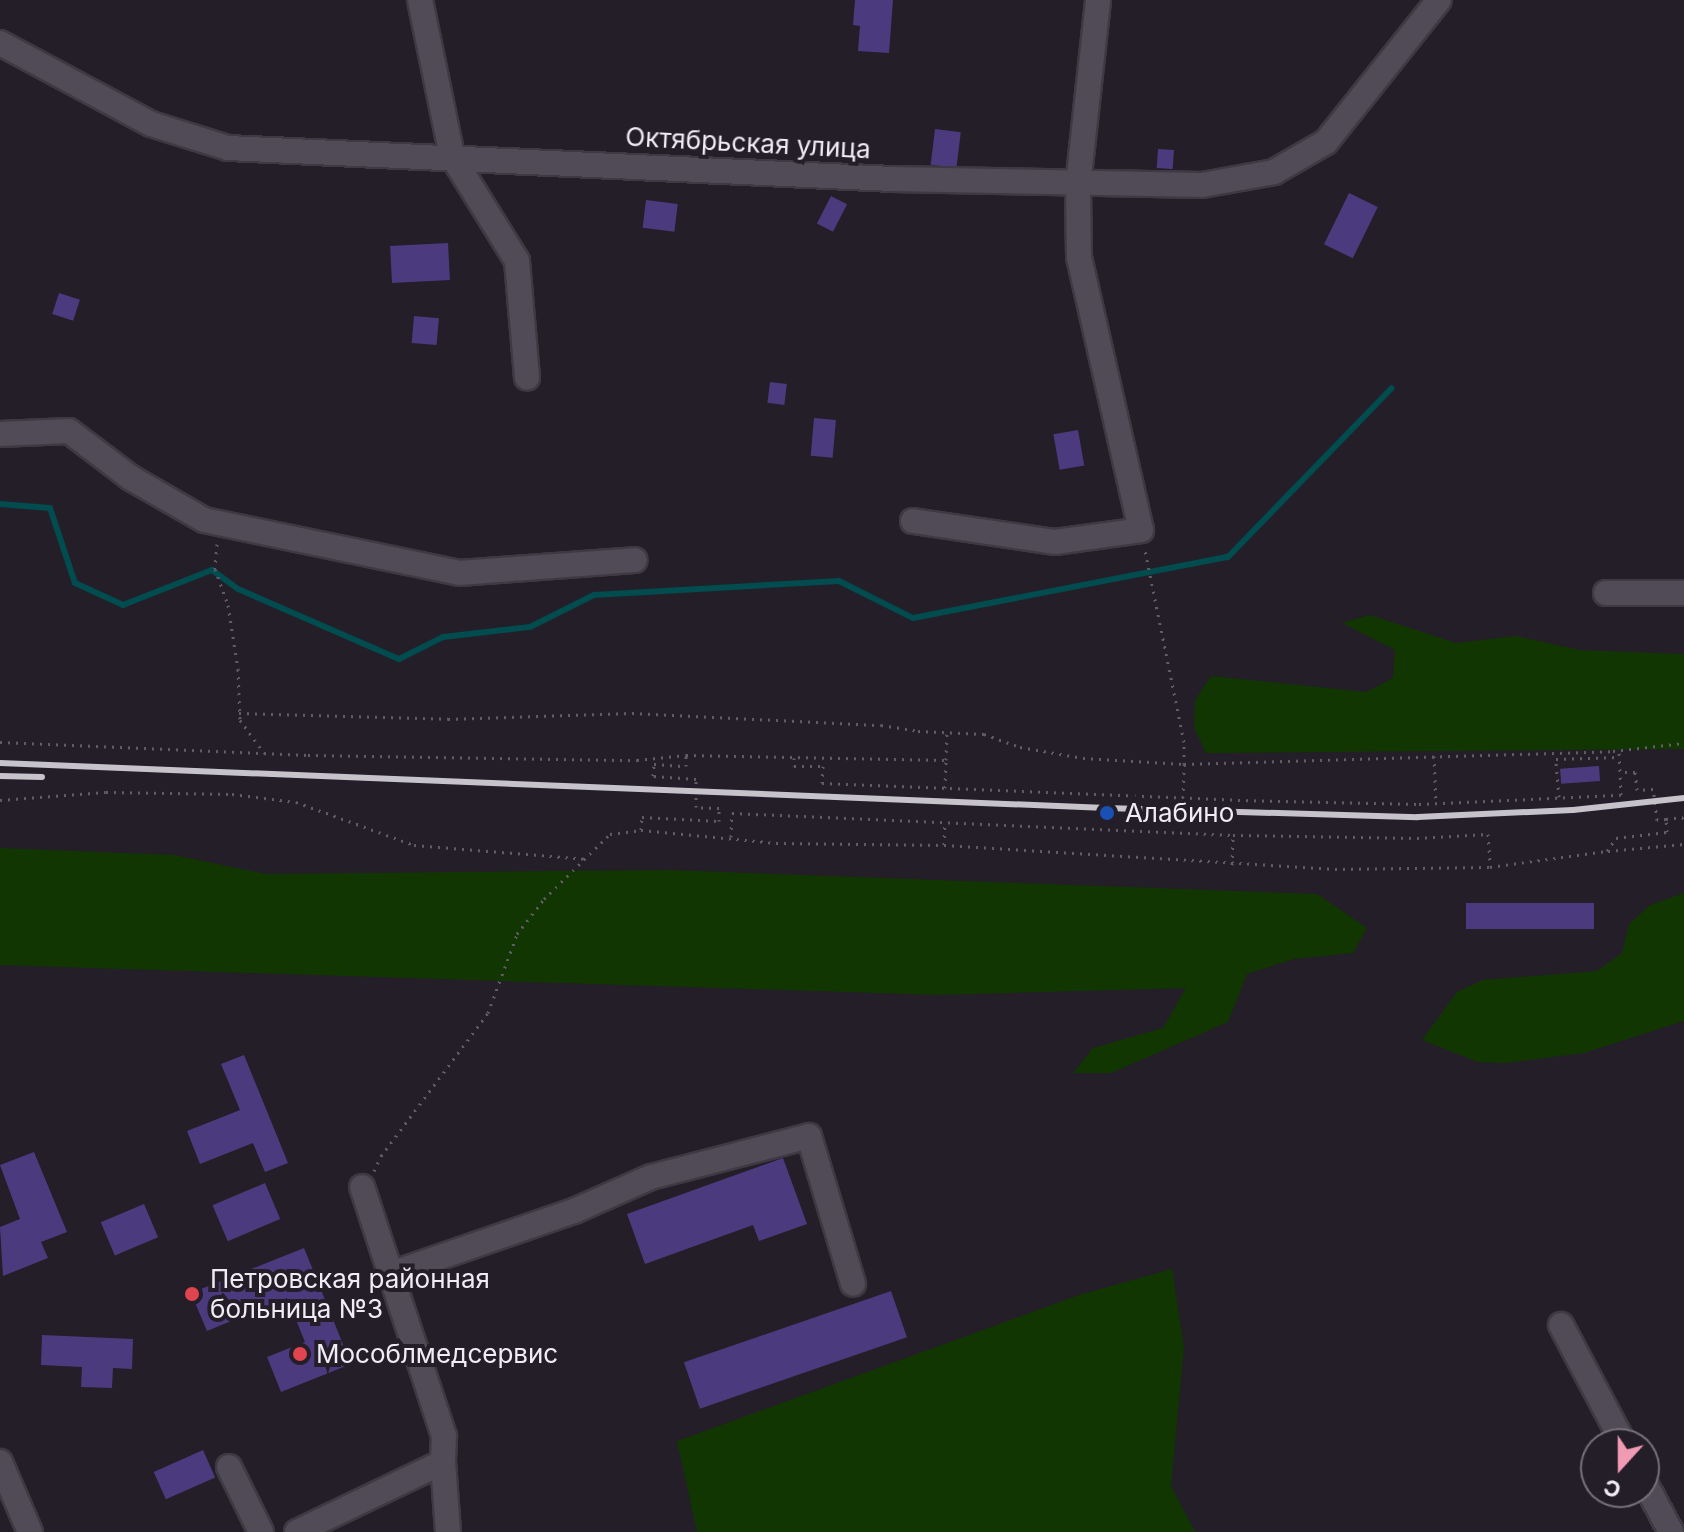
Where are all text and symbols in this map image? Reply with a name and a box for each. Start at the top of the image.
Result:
street label: Октябрьская улица [625,121,871,165]
place label: Алабино [1125,797,1234,829]
marker: Алабино [1096,802,1118,824]
place label: Петровская районная больница №3 [210,1263,490,1324]
marker: Петровская районная больница №3 [181,1283,203,1305]
place label: Мособлмедсервис [316,1338,558,1370]
marker: Мособлмедсервис [291,1345,309,1363]
north arrow [1580,1428,1660,1508]
text: С [1600,1473,1624,1504]

